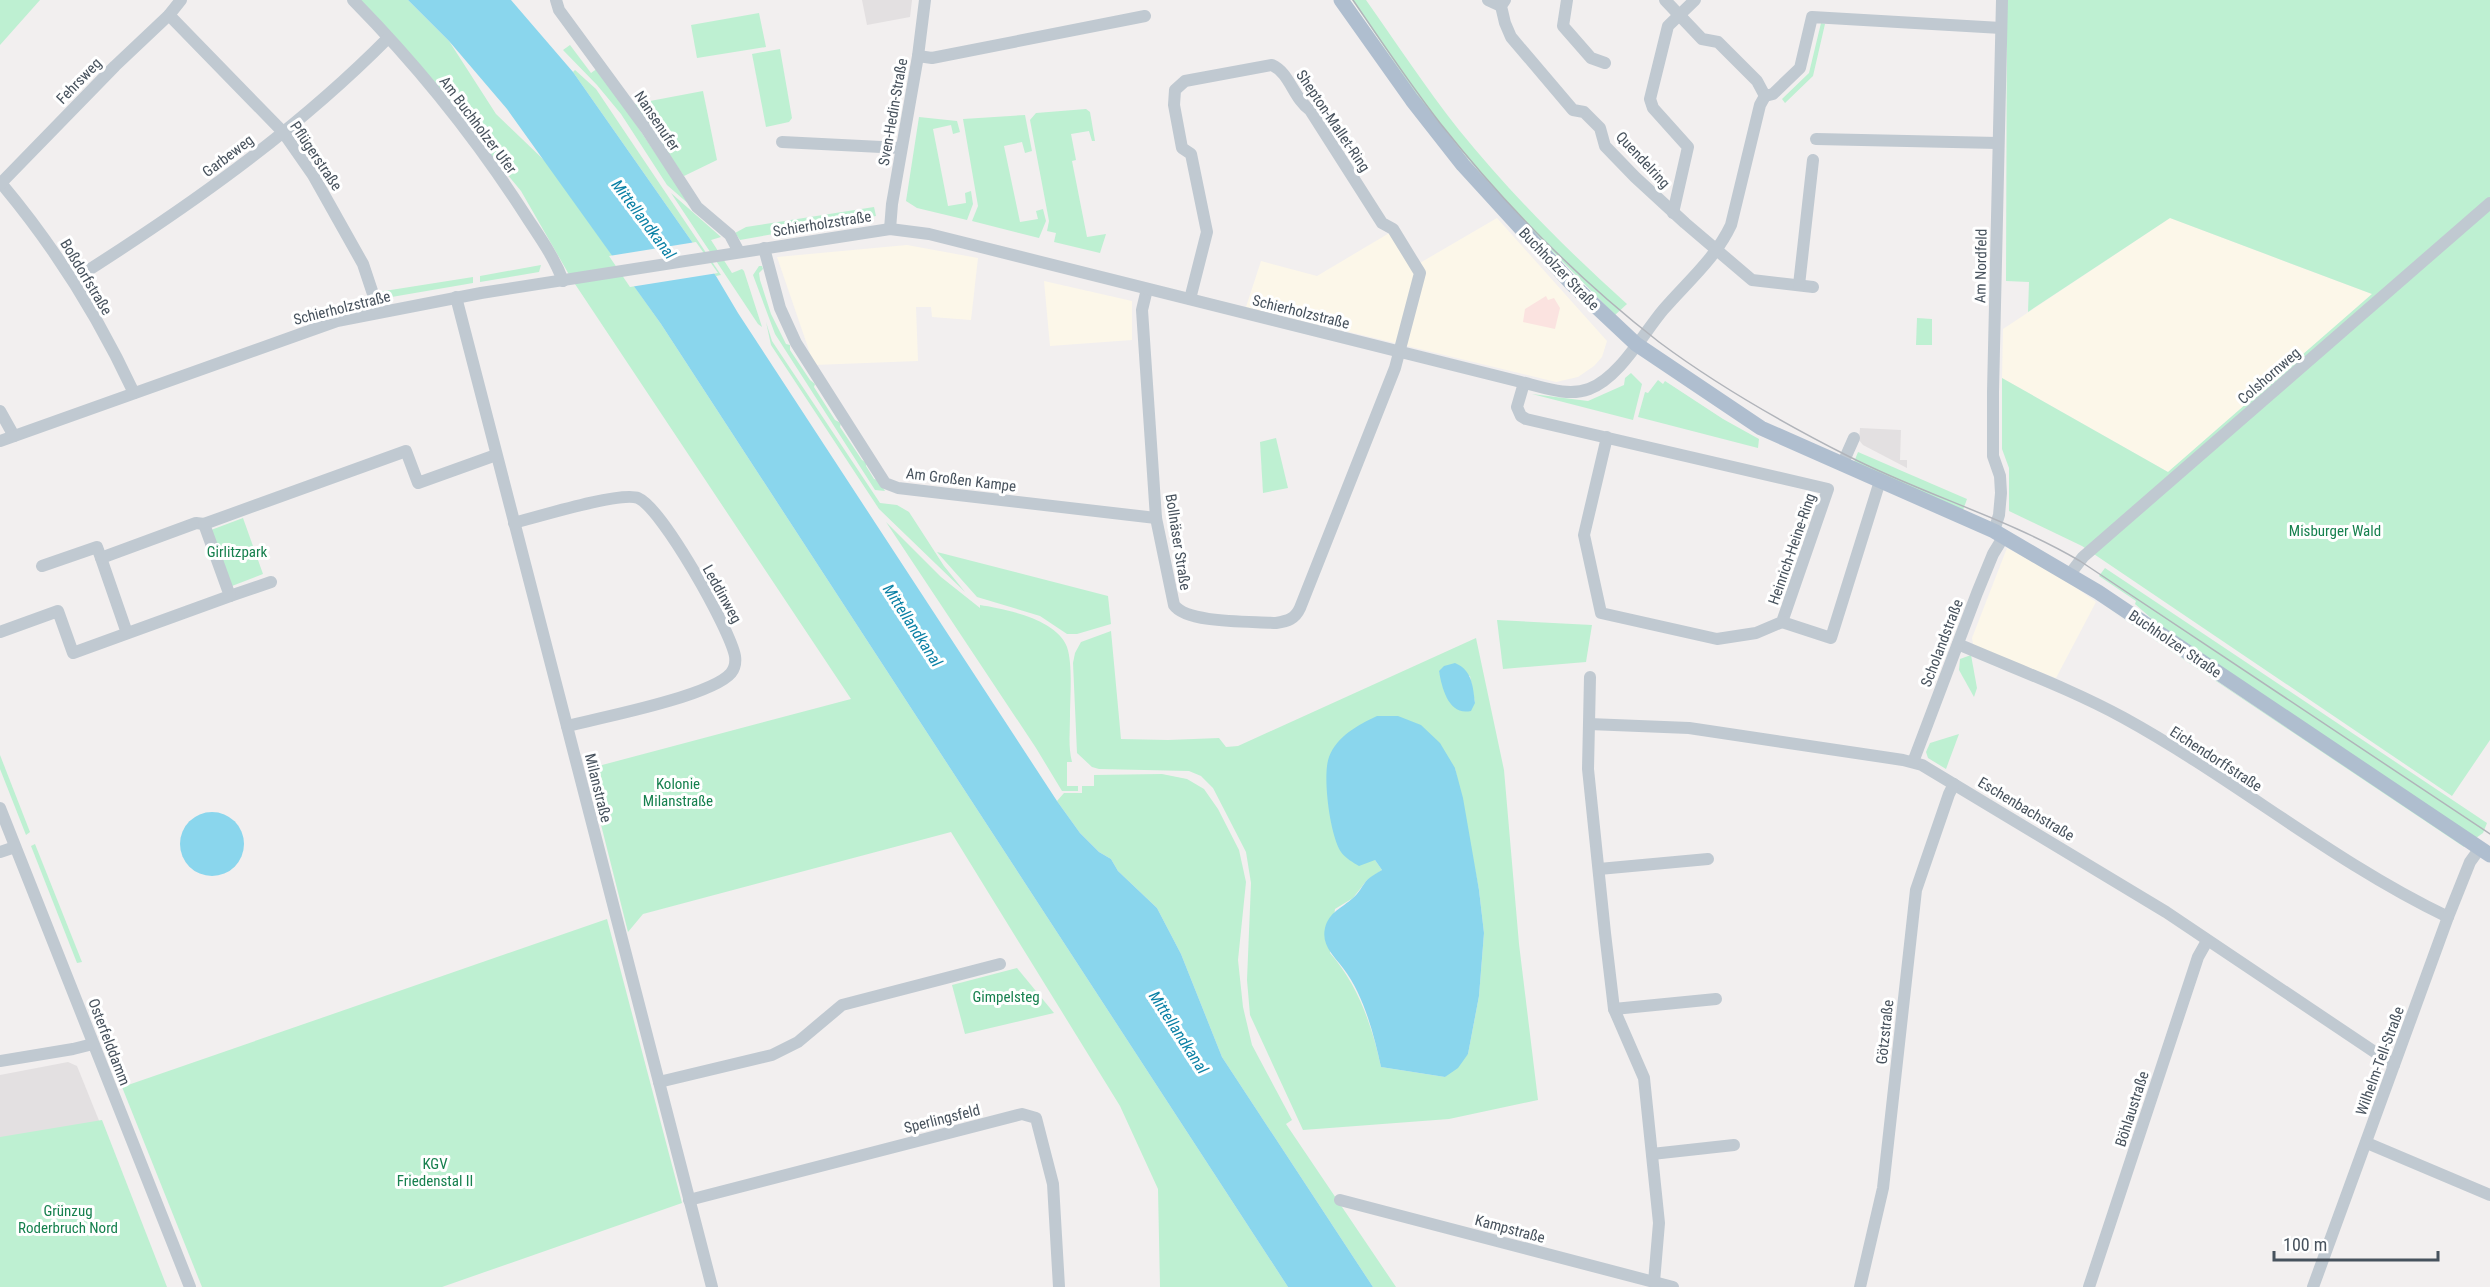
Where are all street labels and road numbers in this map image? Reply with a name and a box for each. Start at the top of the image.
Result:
street label: Fehrsweg [53,54,105,108]
street label: Sven-Hedin-Straße [875,57,911,167]
street label: Shepton-Mallet-Ring [1292,67,1374,175]
street label: Am Buchholzer Ufer [436,73,521,178]
street label: Nansenufer [630,88,684,155]
street label: Pflügerstraße [286,118,346,194]
street label: Quendelring [1612,128,1674,192]
street label: Garbeweg [199,131,257,181]
street label: Schierholzstraße [772,207,872,241]
street label: Buchholzer Straße [1515,224,1603,314]
street label: Am Nordfeld [1971,229,1991,303]
street label: Boßdorfstraße [56,236,116,318]
street label: Schierholzstraße [292,287,392,329]
street label: Schierholzstraße [1251,291,1351,333]
street label: Colshornweg [2234,344,2304,408]
street label: Am Großen Kampe [905,464,1017,496]
street label: Heinrich-Heine-Ring [1764,491,1820,607]
street label: Bollnäser Straße [1161,492,1195,592]
street label: Leddinweg [699,562,745,626]
street label: Scholandstraße [1917,597,1967,689]
street label: Buchholzer Straße [2125,606,2225,682]
street label: Eichendorffstraße [2167,723,2265,795]
street label: Milanstraße [581,752,615,824]
street label: Eschenbachstraße [1975,773,2077,845]
street label: Osterfelddamm [84,996,134,1088]
street label: Götzstraße [1873,999,1897,1065]
street label: Wilhelm-Tell-Straße [2352,1004,2408,1118]
street label: Böhlaustraße [2111,1069,2153,1149]
street label: Sperlingsfeld [902,1101,982,1137]
street label: Kampstraße [1473,1211,1547,1247]

